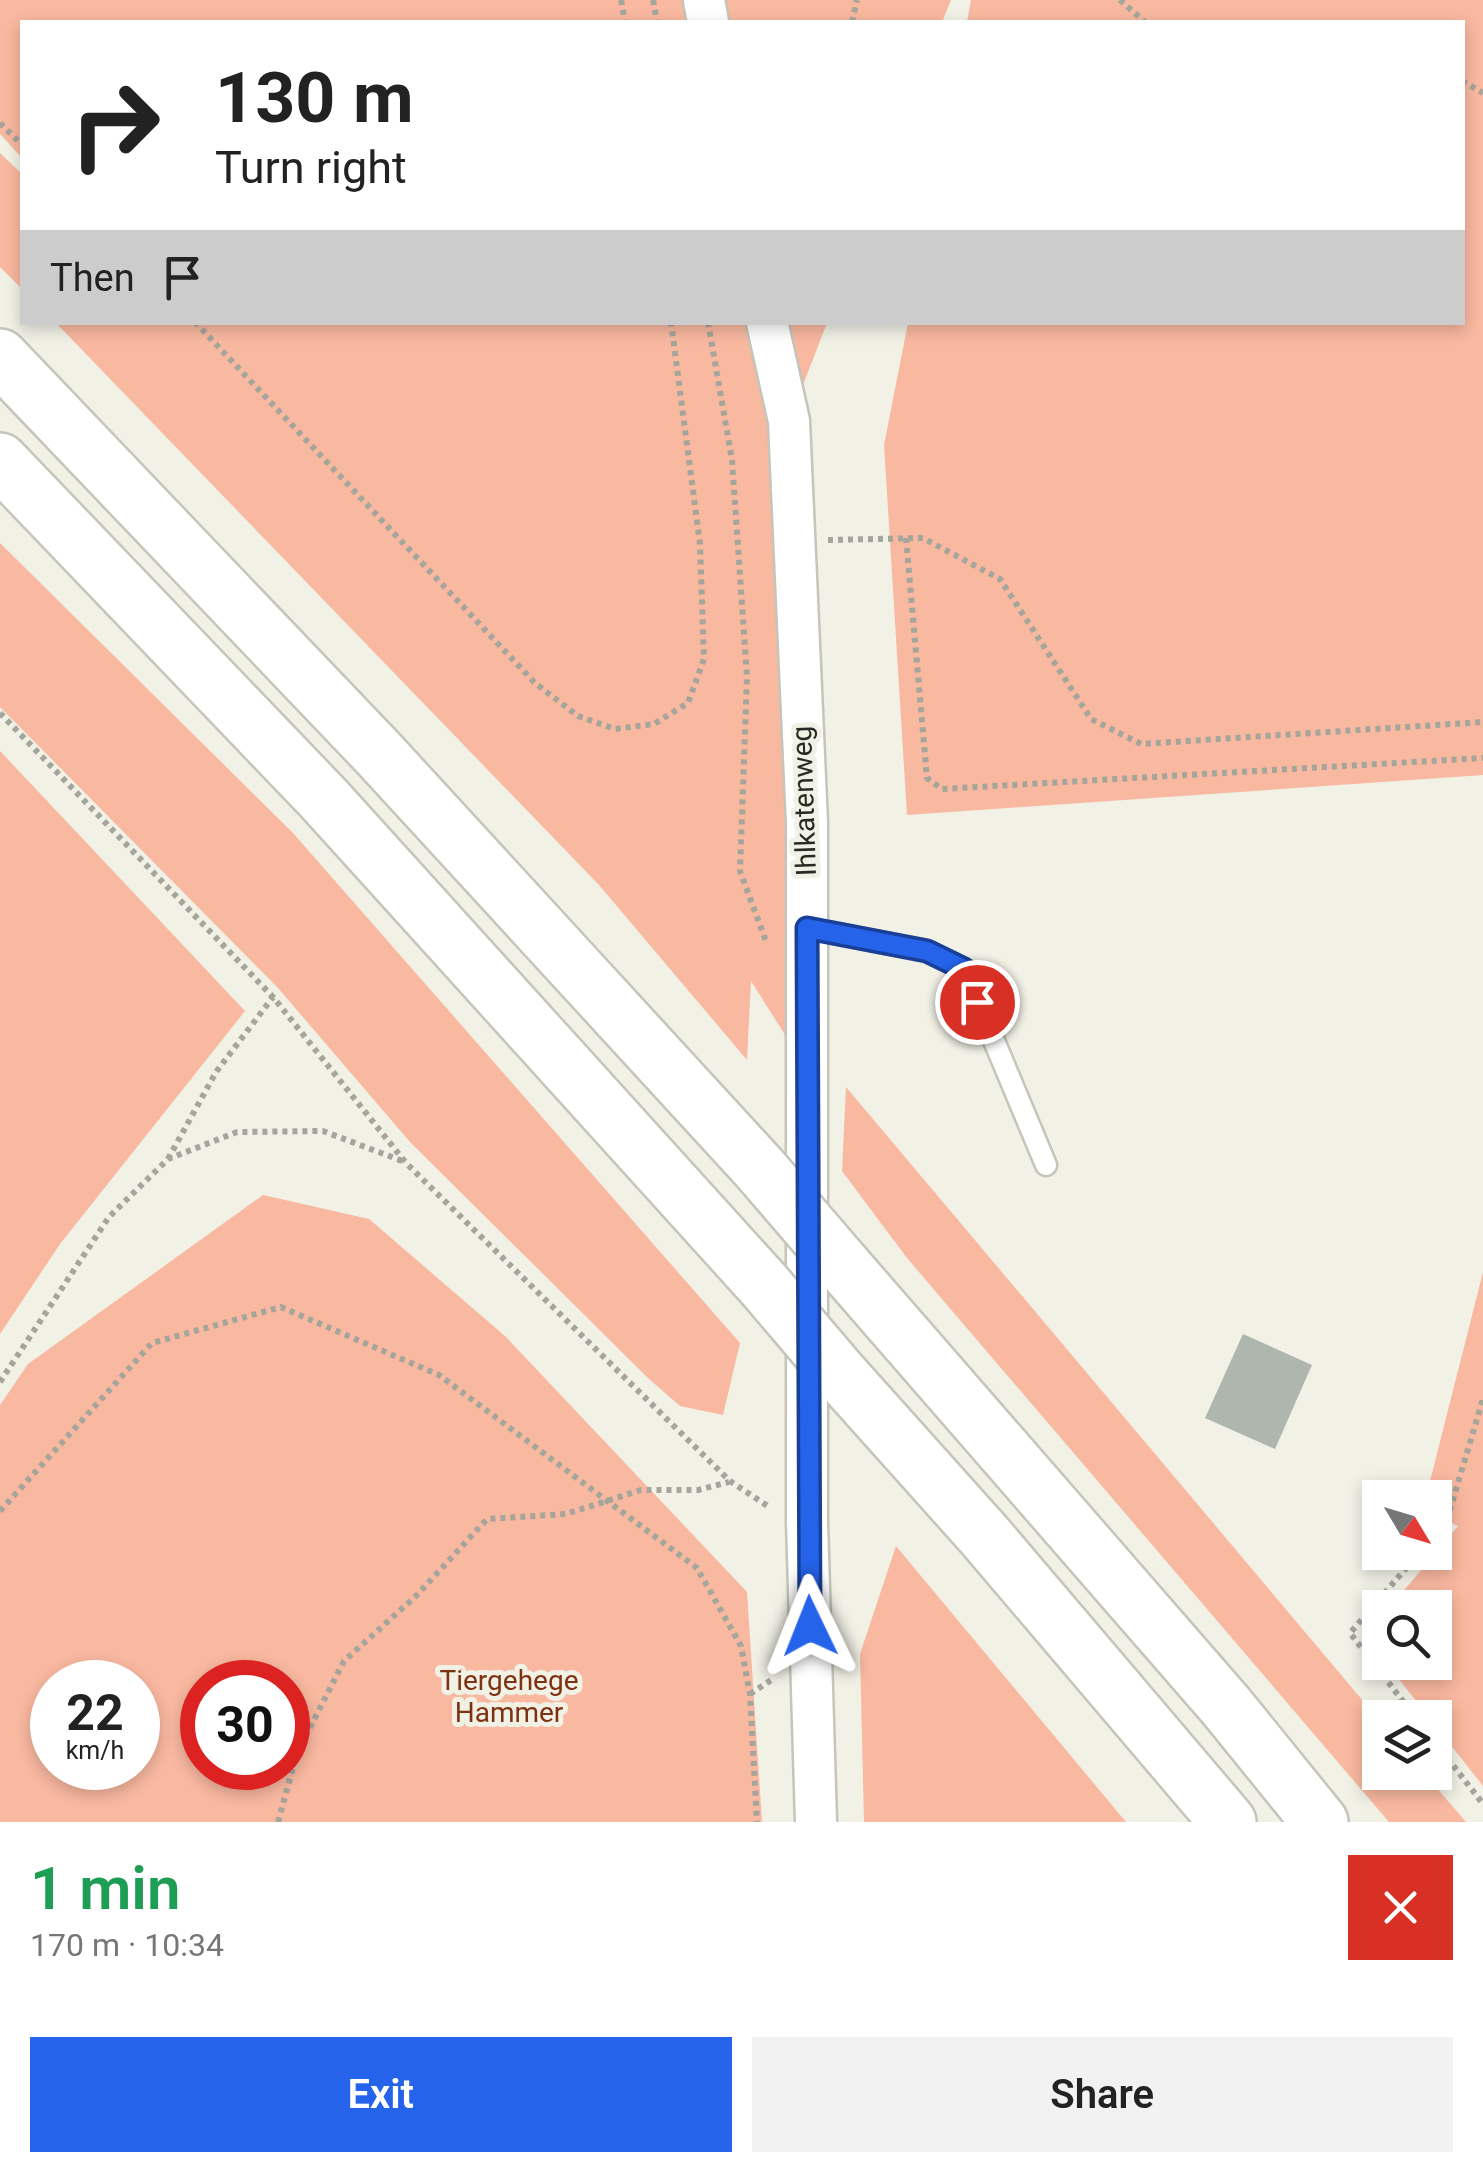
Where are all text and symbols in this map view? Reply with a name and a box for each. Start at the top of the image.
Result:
text: 130 m [215,57,414,139]
icon: right [50,60,180,190]
text: Turn right [215,141,407,194]
icon: arrive [155,250,210,305]
text: Then [50,256,135,300]
street label: Ihlkatenweg [785,725,823,877]
pin [935,960,1020,1045]
icon: arrive [950,975,1005,1030]
north arrow [1362,1480,1452,1570]
map controls [1362,1480,1452,1790]
position arrow [758,1574,862,1678]
button: search [1362,1590,1452,1680]
speed limit sign: 30 [180,1660,310,1790]
park label: Tiergehege Hammer [439,1664,579,1729]
text: 22 [66,1684,124,1742]
button: layers [1362,1700,1452,1790]
text: km/h [66,1736,124,1765]
text: 1 min [30,1853,180,1924]
button: close [1348,1855,1453,1960]
text: 170 m · 10:34 [30,1926,224,1964]
button: Exit [30,2037,732,2152]
button: Share [752,2037,1453,2152]

